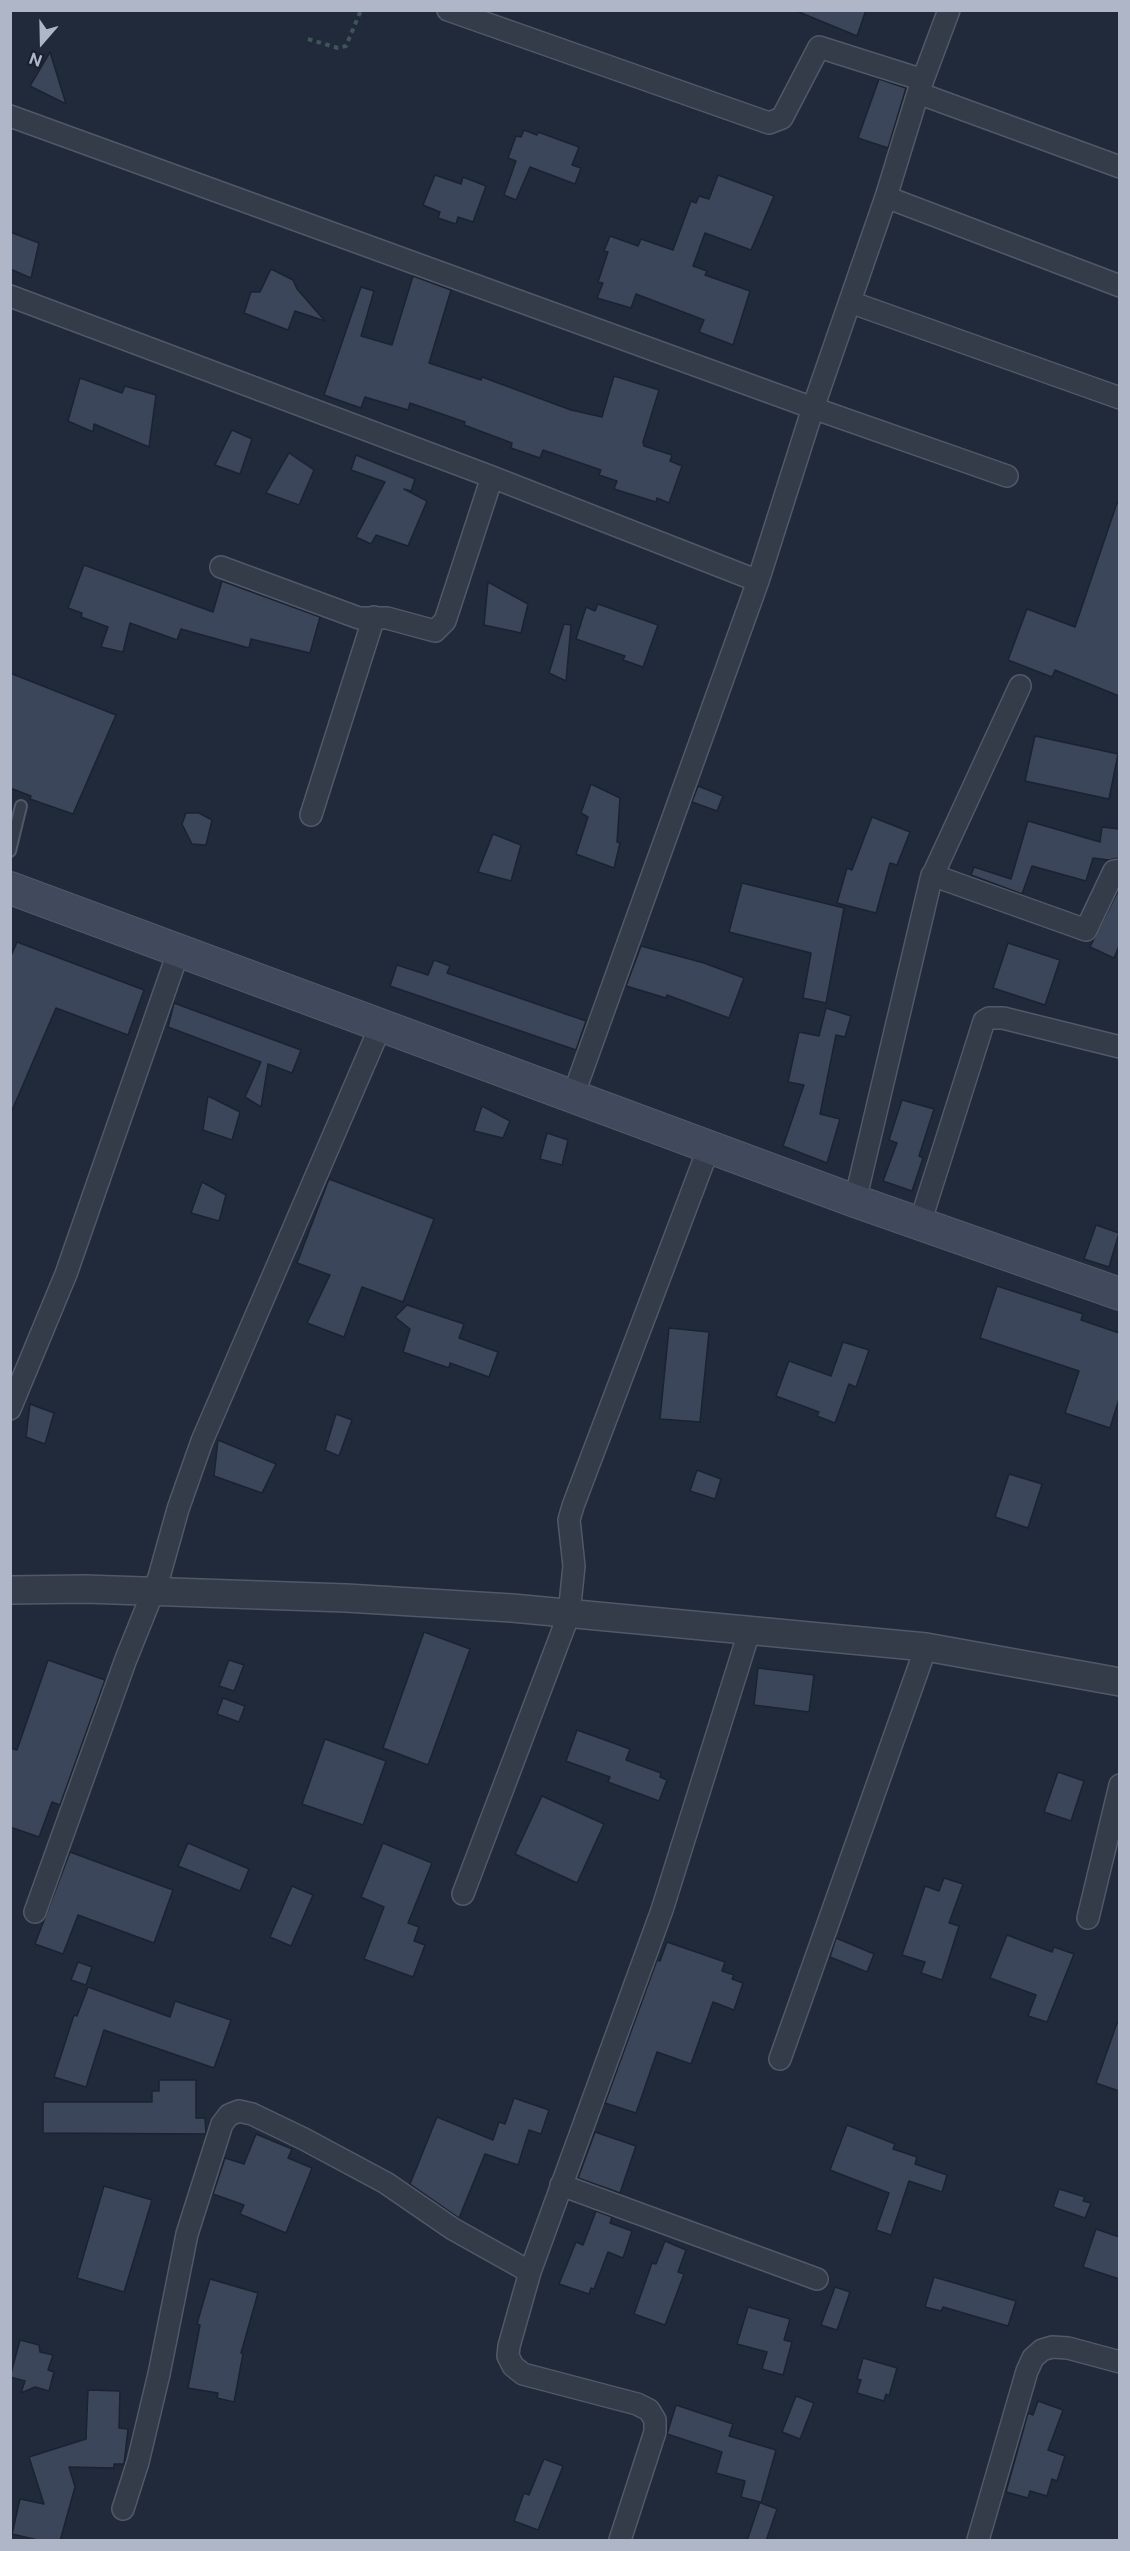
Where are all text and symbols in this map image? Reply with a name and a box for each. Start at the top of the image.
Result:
north arrow [12,12,72,72]
text: N [27,48,45,70]

